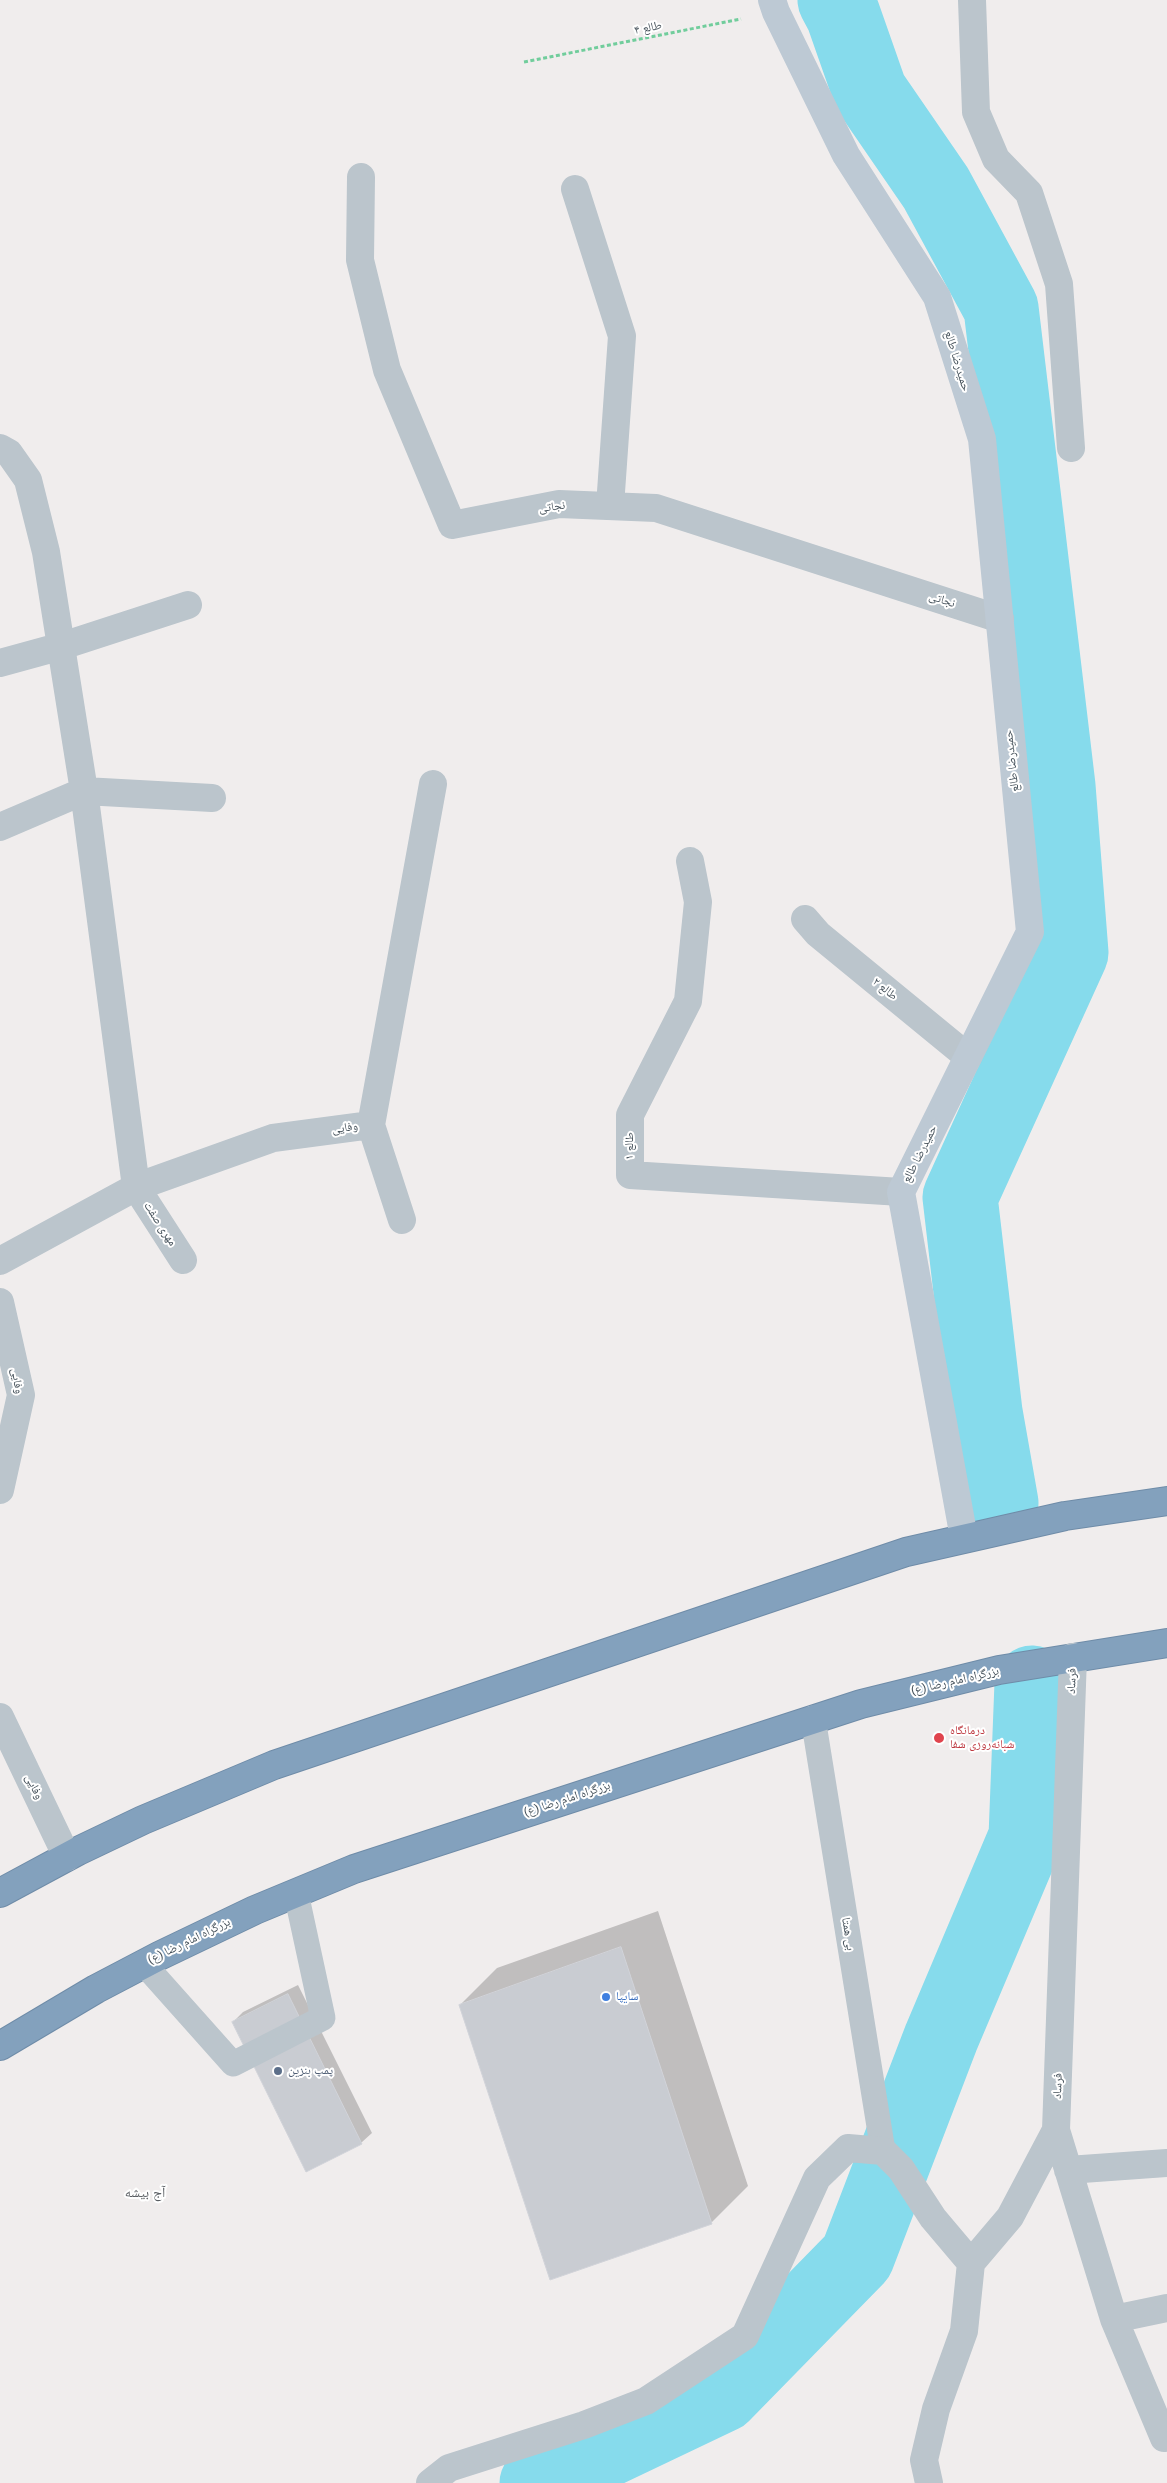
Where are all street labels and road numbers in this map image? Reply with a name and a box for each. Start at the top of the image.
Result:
street label: طالع ۴ [633,18,663,38]
street label: حمیدرضا طالع [941,329,973,393]
street label: نجاتی [538,498,566,516]
street label: نجاتی [927,589,957,611]
street label: حمیدرضا طالع [1002,729,1022,793]
street label: طالع ۲ [870,975,900,1003]
street label: وفایی [331,1119,359,1137]
street label: حمیدرضا طالع [899,1123,941,1185]
street label: طالع ۱ [623,1132,637,1160]
street label: مهری صفت [140,1199,180,1249]
street label: وفایی [8,1367,26,1395]
street label: بزرگراه امام رضا (ع) [910,1664,1000,1698]
street label: فرساد [1064,1668,1080,1694]
street label: وفایی [22,1772,46,1802]
street label: بزرگراه امام رضا (ع) [522,1778,612,1820]
street label: بزرگراه امام رضا (ع) [145,1915,233,1967]
street label: بی همتا [838,1916,858,1952]
street label: فرساد [1050,2073,1066,2099]

